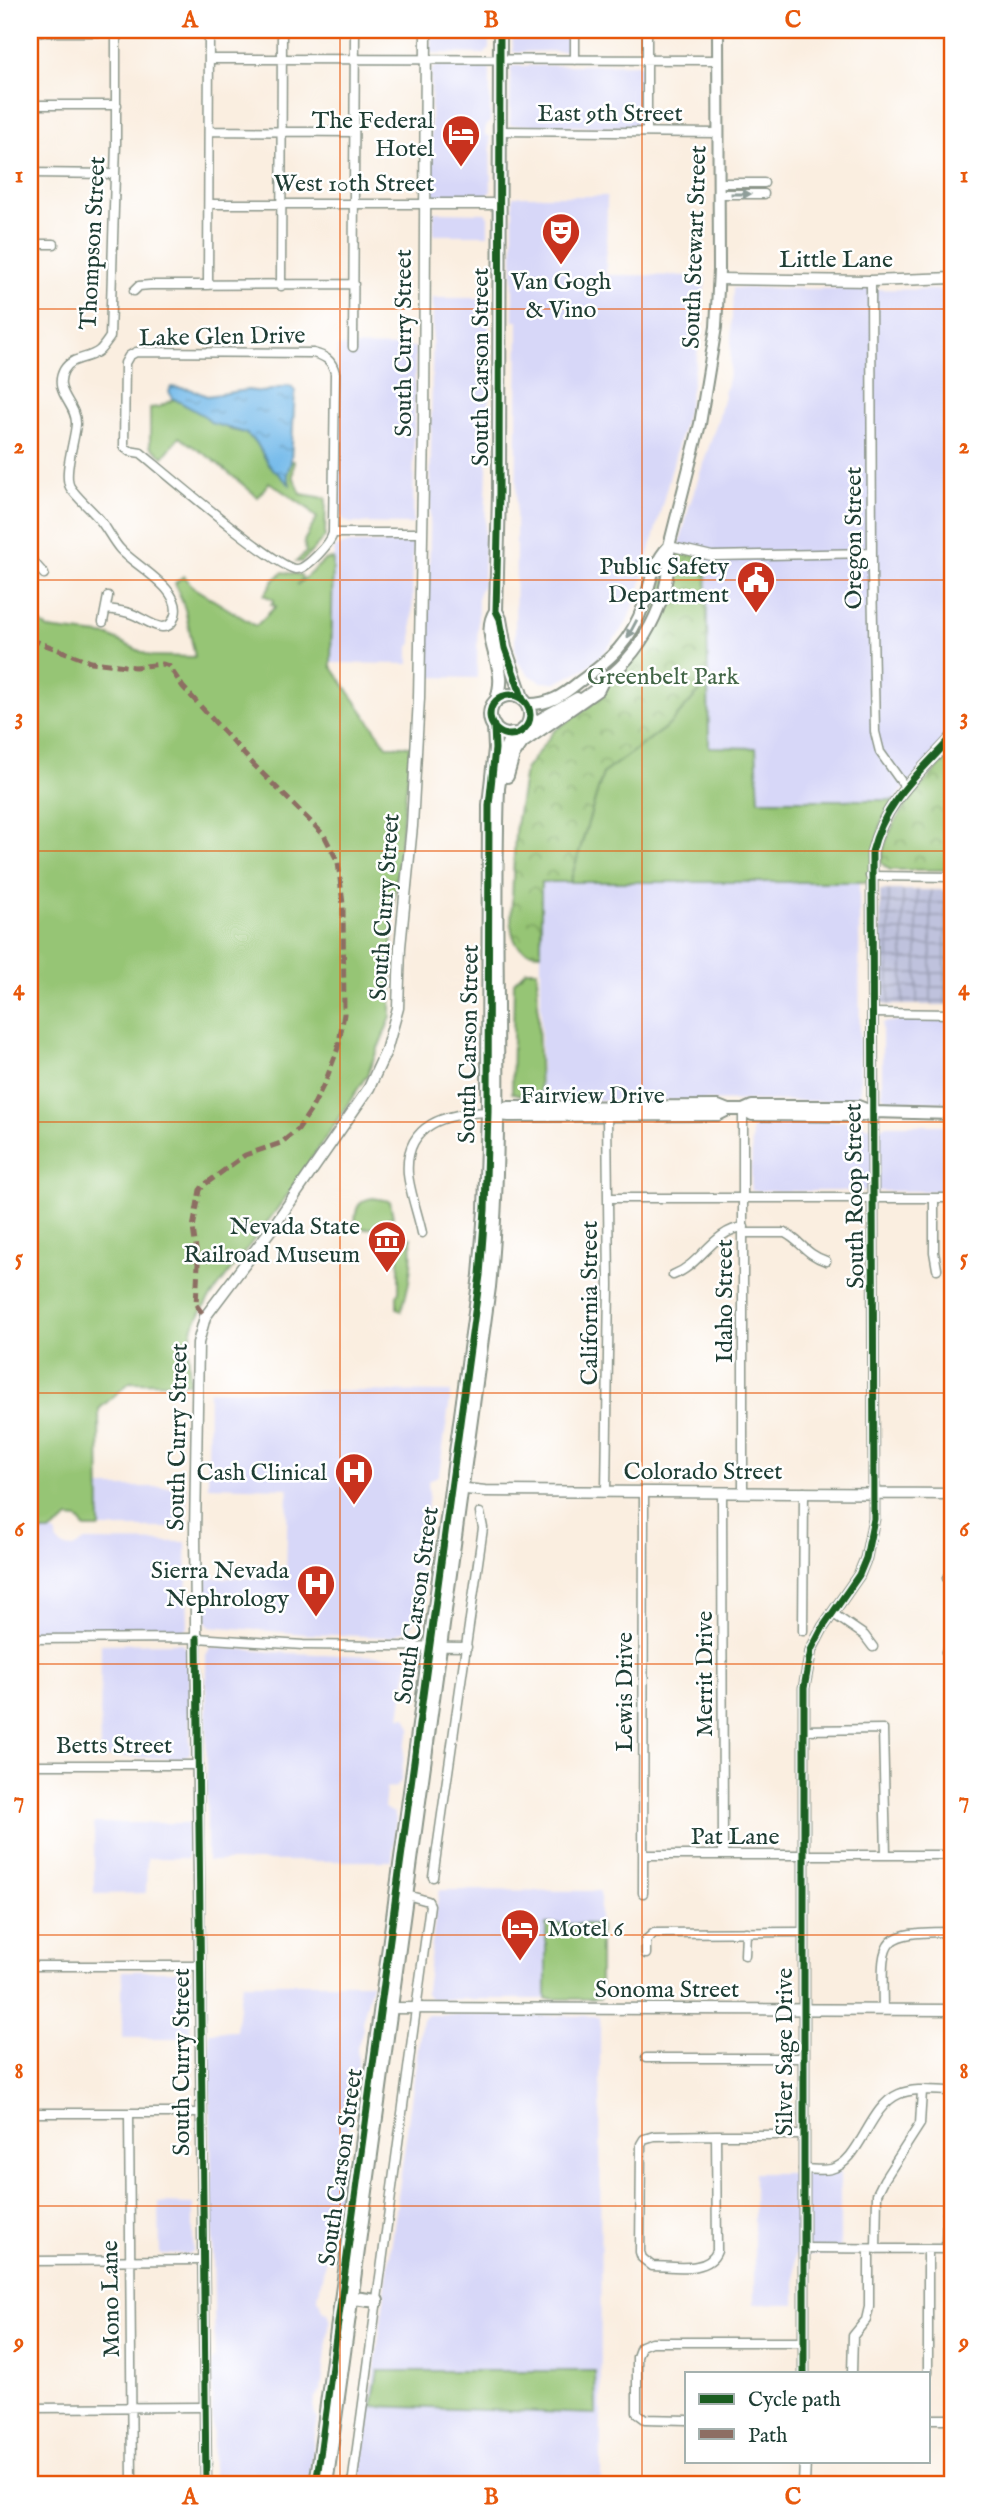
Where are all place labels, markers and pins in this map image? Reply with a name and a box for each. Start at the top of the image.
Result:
place label: The Federal Hotel [312,106,434,165]
hotel icon: The Federal Hotel [440,113,482,168]
theatre icon: Van Gogh & Vino [540,211,582,266]
place label: Van Gogh & Vino [510,267,611,326]
place label: Public Safety Department [599,552,729,611]
public building icon: Public Safety Department [735,559,777,614]
place label: Nevada State Railroad Museum [183,1212,360,1271]
museum icon: Nevada State Railroad Museum [366,1219,408,1274]
hospital icon: Cash Clinical [333,1451,375,1506]
place label: Cash Clinical [197,1458,327,1489]
place label: Sierra Nevada Nephrology [151,1556,290,1615]
hospital icon: Sierra Nevada Nephrology [295,1563,337,1618]
hotel icon: Motel 6 [499,1907,541,1962]
place label: Motel 6 [547,1914,624,1945]

